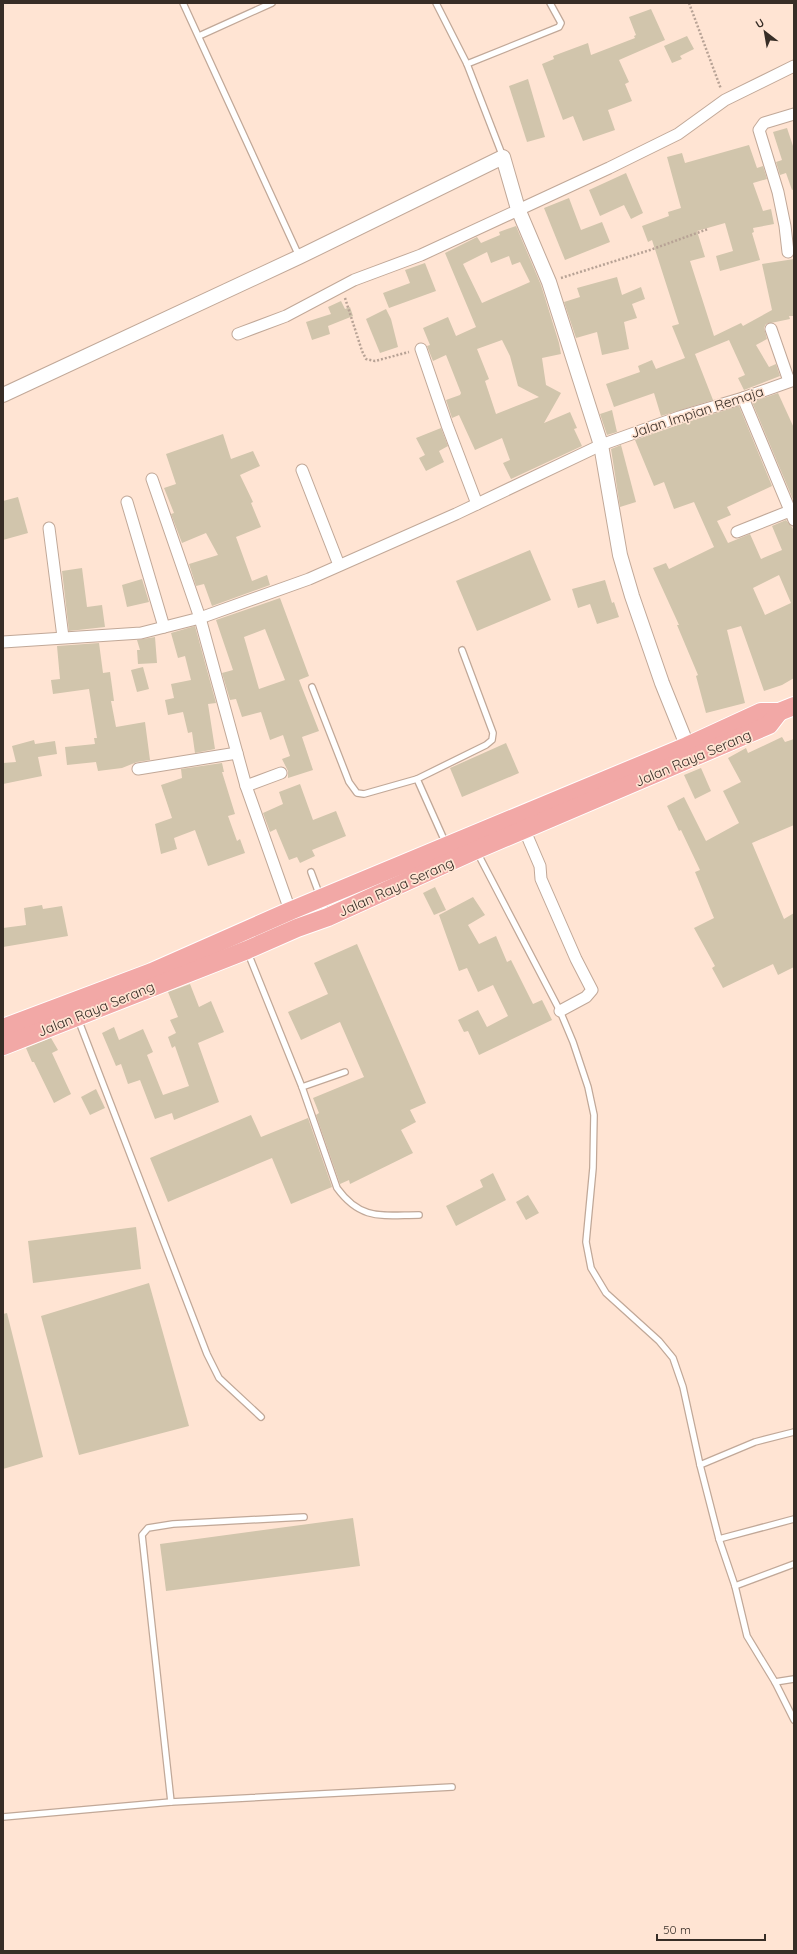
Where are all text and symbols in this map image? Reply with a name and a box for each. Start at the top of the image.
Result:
north arrow [745,12,785,52]
text: U [753,15,767,31]
street label: Jalan Impian Remaja [628,382,766,442]
street label: Jalan Raya Serang [632,725,754,791]
street label: Jalan Raya Serang [335,853,457,921]
street label: Jalan Raya Serang [35,977,157,1041]
scale bar [657,1916,765,1942]
text: 50 m [663,1922,691,1937]

